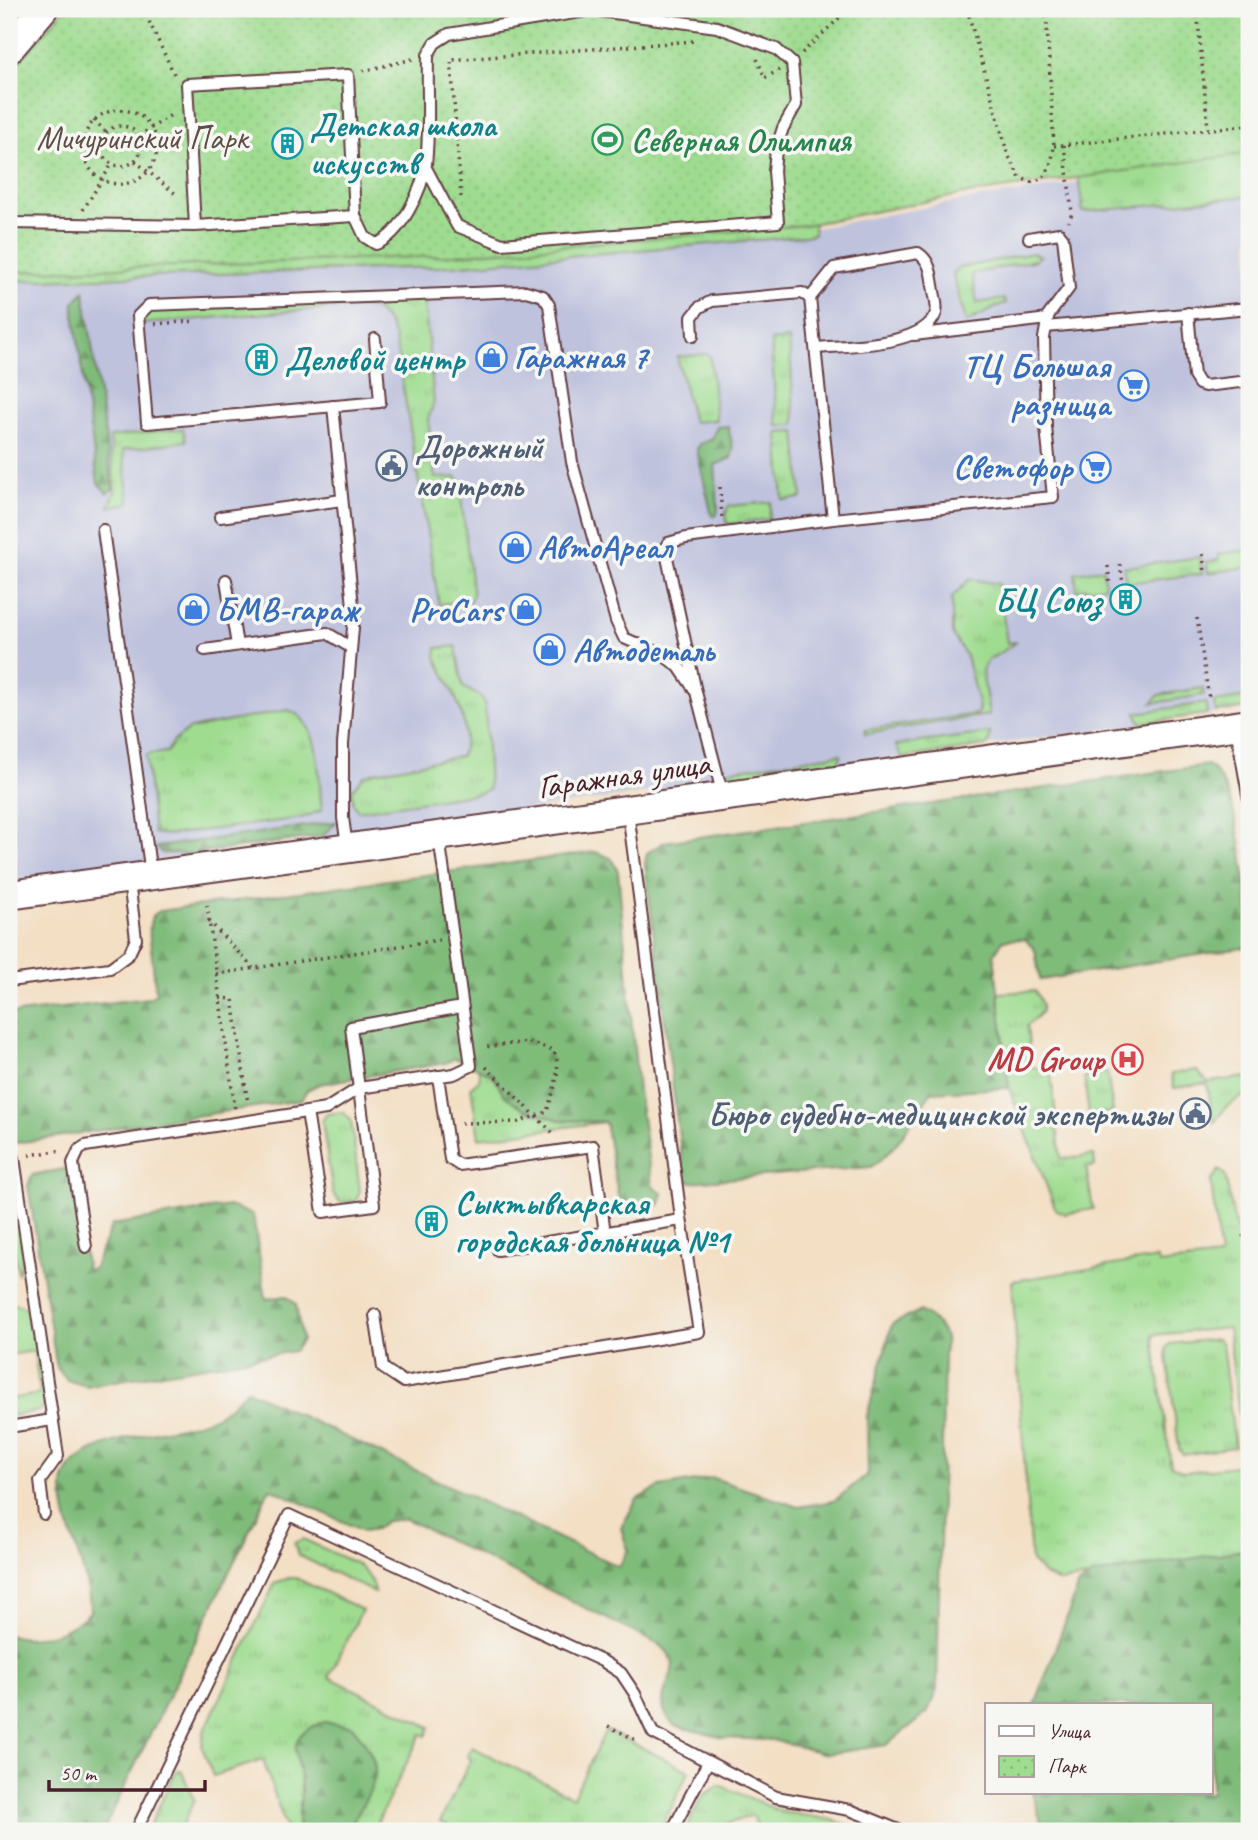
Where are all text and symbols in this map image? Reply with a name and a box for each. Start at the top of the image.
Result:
place label: Детская школа искусств [310,104,499,184]
park label: Мичуринский Парк [36,117,251,159]
place label: Северная Олимпия [631,119,853,161]
sports icon: Северная Олимпия [591,123,625,157]
building icon: Детская школа искусств [270,127,304,161]
place label: Гаражная 7 [514,336,650,378]
place label: Деловой центр [285,338,467,380]
shop icon: Гаражная 7 [474,340,508,374]
building icon: Деловой центр [245,342,279,376]
place label: ТЦ Большая разница [963,345,1113,426]
supermarket icon: ТЦ Большая разница [1116,368,1150,402]
place label: Дорожный контроль [415,426,545,506]
place label: Светофор [953,446,1075,488]
public building icon: Дорожный контроль [375,449,409,483]
supermarket icon: Светофор [1078,450,1112,484]
place label: АвтоАреал [538,526,674,568]
shop icon: АвтоАреал [498,530,532,564]
place label: БЦ Союз [995,579,1104,622]
building icon: БЦ Союз [1108,583,1142,617]
place label: БМВ-гараж [216,588,362,630]
place label: ProCars [410,589,505,631]
shop icon: БМВ-гараж [176,592,210,626]
shop icon: ProCars [508,593,542,627]
place label: Автодеталь [573,629,716,671]
shop icon: Автодеталь [533,633,567,667]
street label: Гаражная улица [535,742,715,808]
place label: MD Group [987,1038,1107,1080]
hospital icon: MD Group [1110,1042,1144,1076]
place label: Бюро судебно-медицинской экспертизы [708,1093,1175,1135]
public building icon: Бюро судебно-медицинской экспертизы [1178,1097,1212,1131]
place label: Сыктывкарская городская больница №1 [455,1182,732,1262]
building icon: Сыктывкарская городская больница №1 [415,1205,449,1239]
legend [985,1703,1212,1794]
text: Улица [1048,1718,1091,1744]
scale bar [49,1749,205,1793]
text: Парк [1048,1753,1088,1779]
text: 50 m [60,1760,98,1786]

